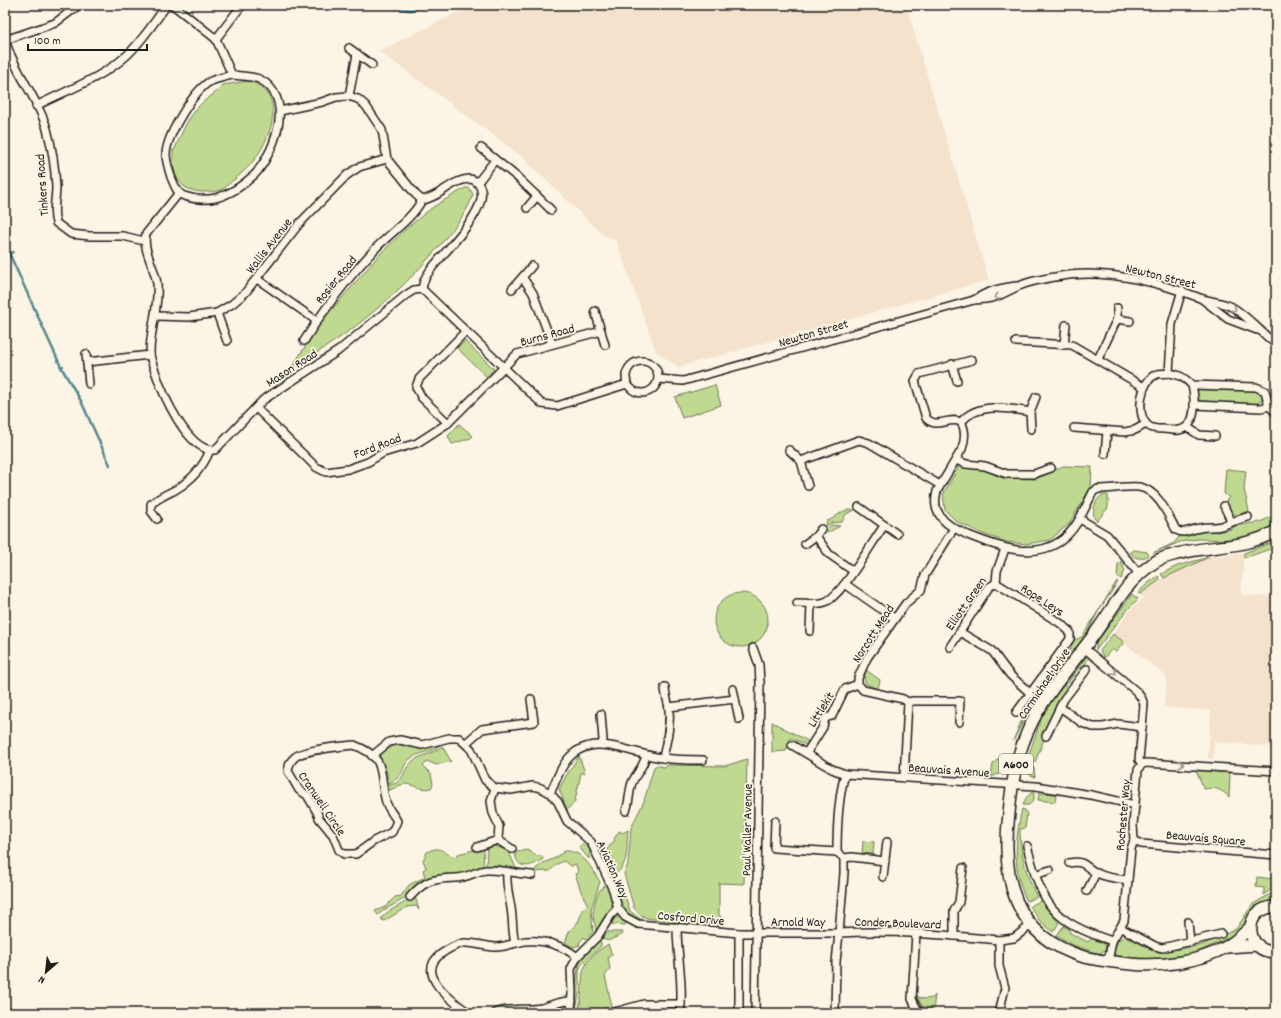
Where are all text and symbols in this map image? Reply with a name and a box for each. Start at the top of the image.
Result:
scale bar [28,26,147,52]
text: 100 m [34,33,61,50]
street label: Tinkers Road [32,153,55,217]
street label: Wallis Avenue [242,214,298,278]
street label: Rosier Road [311,252,363,309]
street label: Newton Street [1123,260,1198,295]
one-way arrow [994,292,1001,301]
one-way arrow [1230,304,1237,312]
street label: Newton Street [777,315,851,353]
street label: Burns Road [518,320,577,353]
street label: Mason Road [263,345,322,393]
street label: Ford Road [351,430,405,465]
street label: Elliott Green [942,574,993,635]
street label: Rope Leys [1016,580,1067,622]
street label: Norcott Mead [848,601,900,667]
street label: Carmichael Drive [1014,645,1076,724]
one-way arrow [1110,668,1117,675]
street label: Littlekit [804,689,841,732]
road number: A600 [999,754,1033,774]
street label: Beauvais Avenue [908,759,990,784]
one-way arrow [1178,760,1184,768]
street label: Cranwell Circle [292,768,350,841]
street label: Rochester Way [1112,778,1137,852]
street label: Paul Waller Avenue [738,783,759,876]
street label: Beauvais Square [1165,827,1247,852]
street label: Aviation Way [590,838,633,903]
street label: Cosford Drive [657,907,725,932]
street label: Conder Boulevard [854,913,942,936]
street label: Arnold Way [771,914,826,933]
north arrow [26,952,66,992]
text: N [36,970,48,987]

